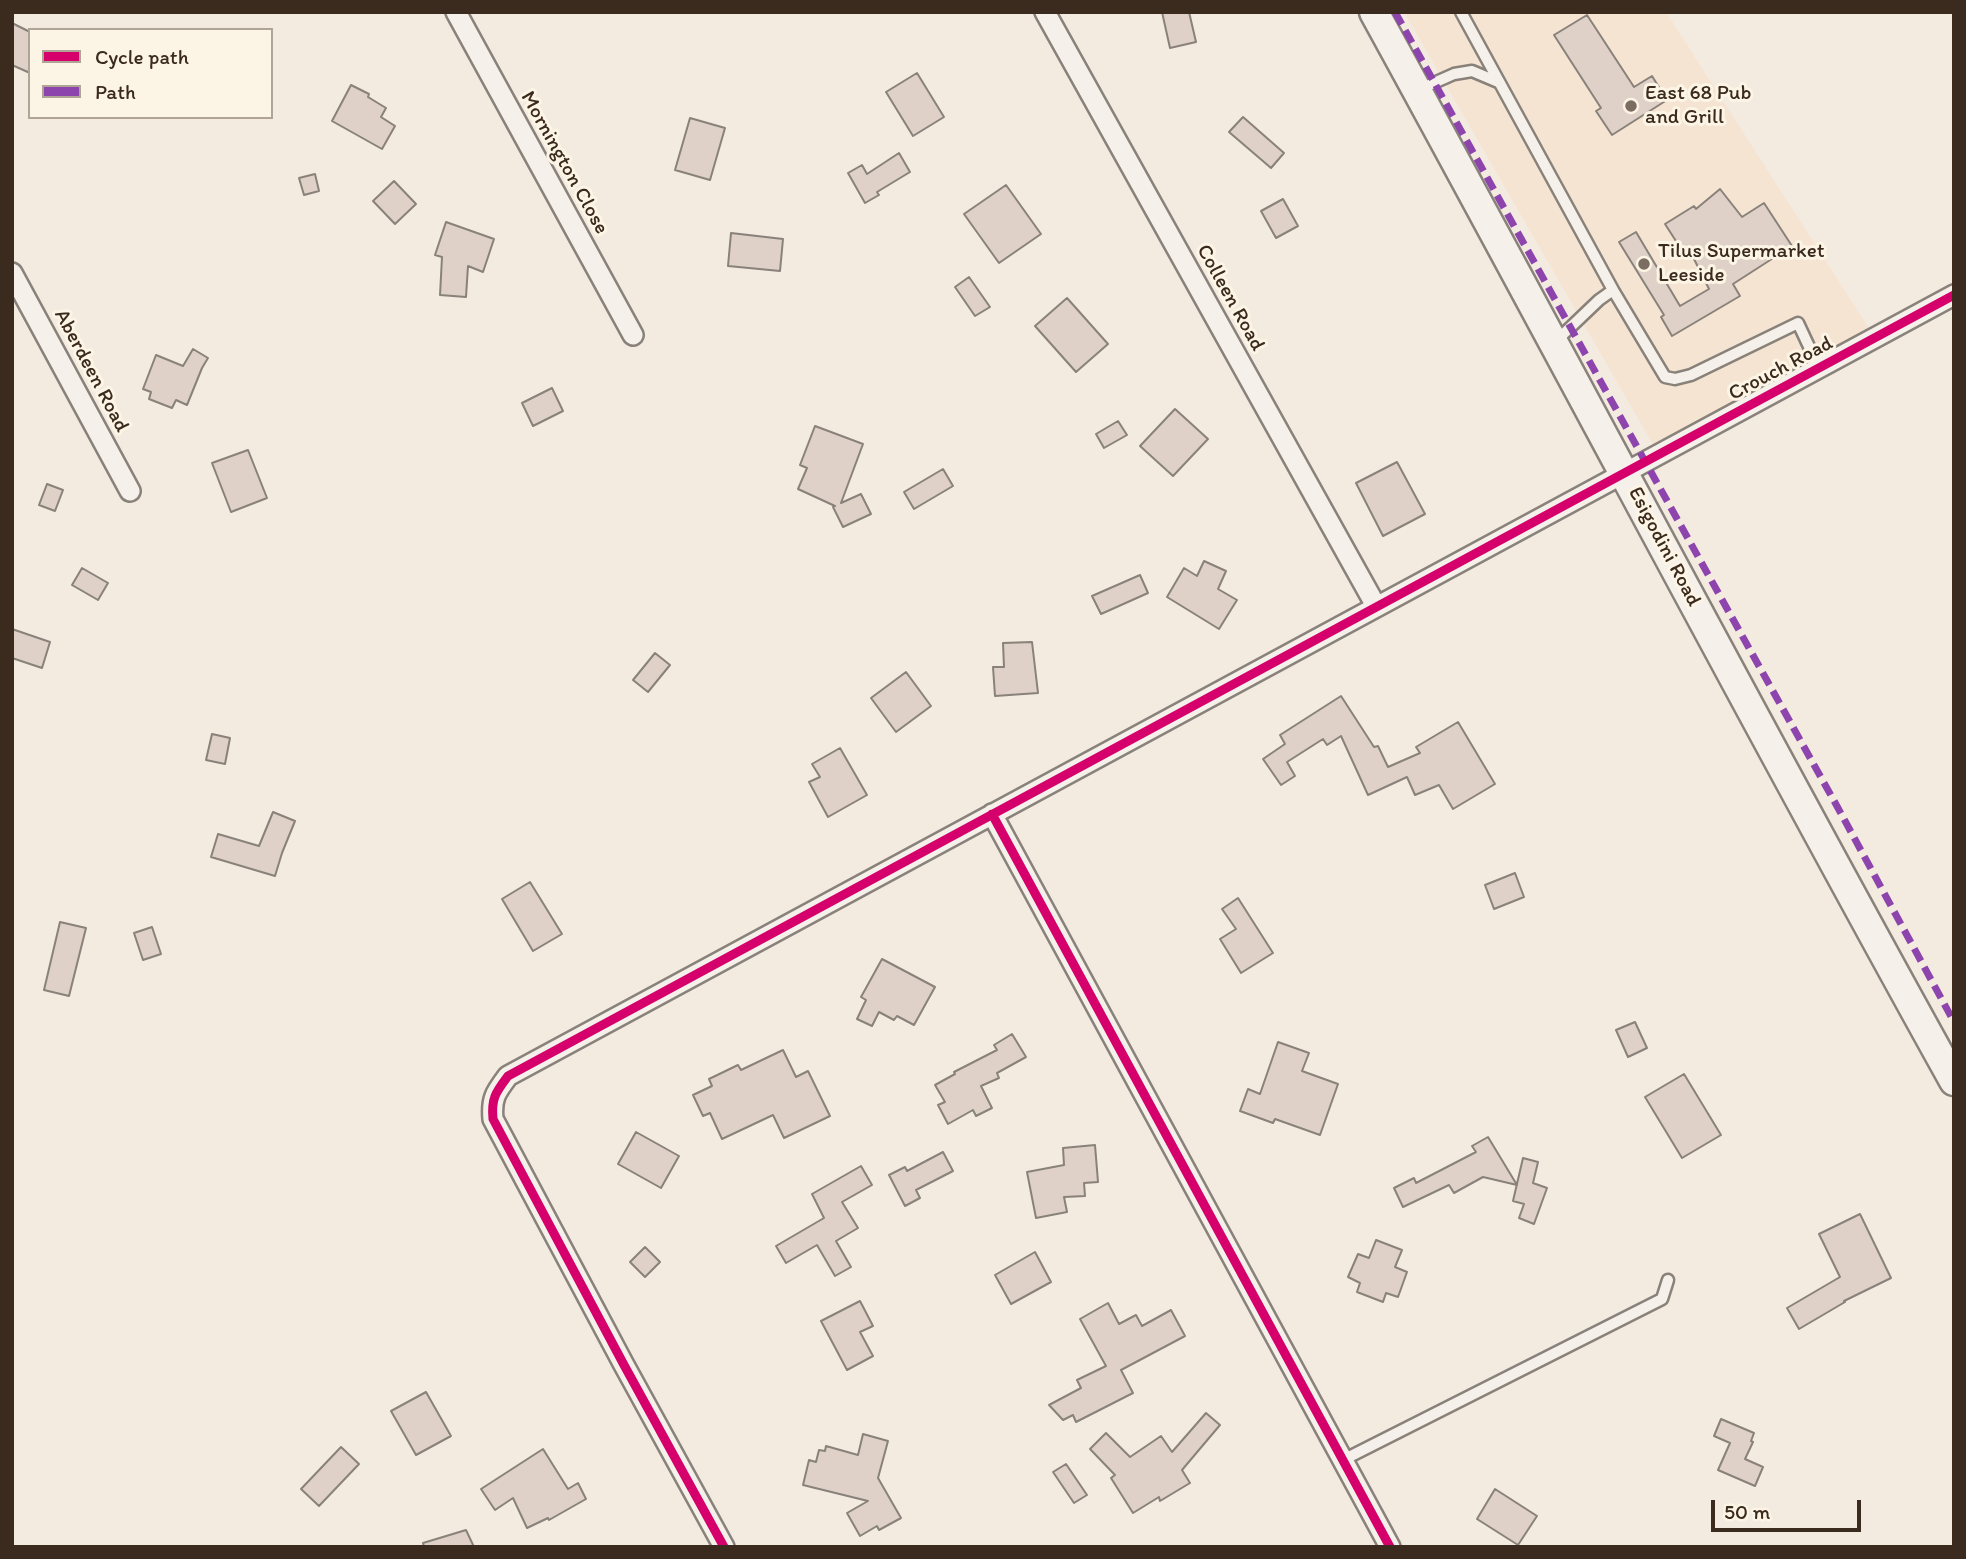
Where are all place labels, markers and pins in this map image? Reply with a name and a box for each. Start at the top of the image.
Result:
place label: East 68 Pub and Grill [1645,81,1751,131]
marker: East 68 Pub and Grill [1623,98,1639,114]
place label: Tilus Supermarket Leeside [1658,239,1825,289]
marker: Tilus Supermarket Leeside [1636,256,1652,272]

